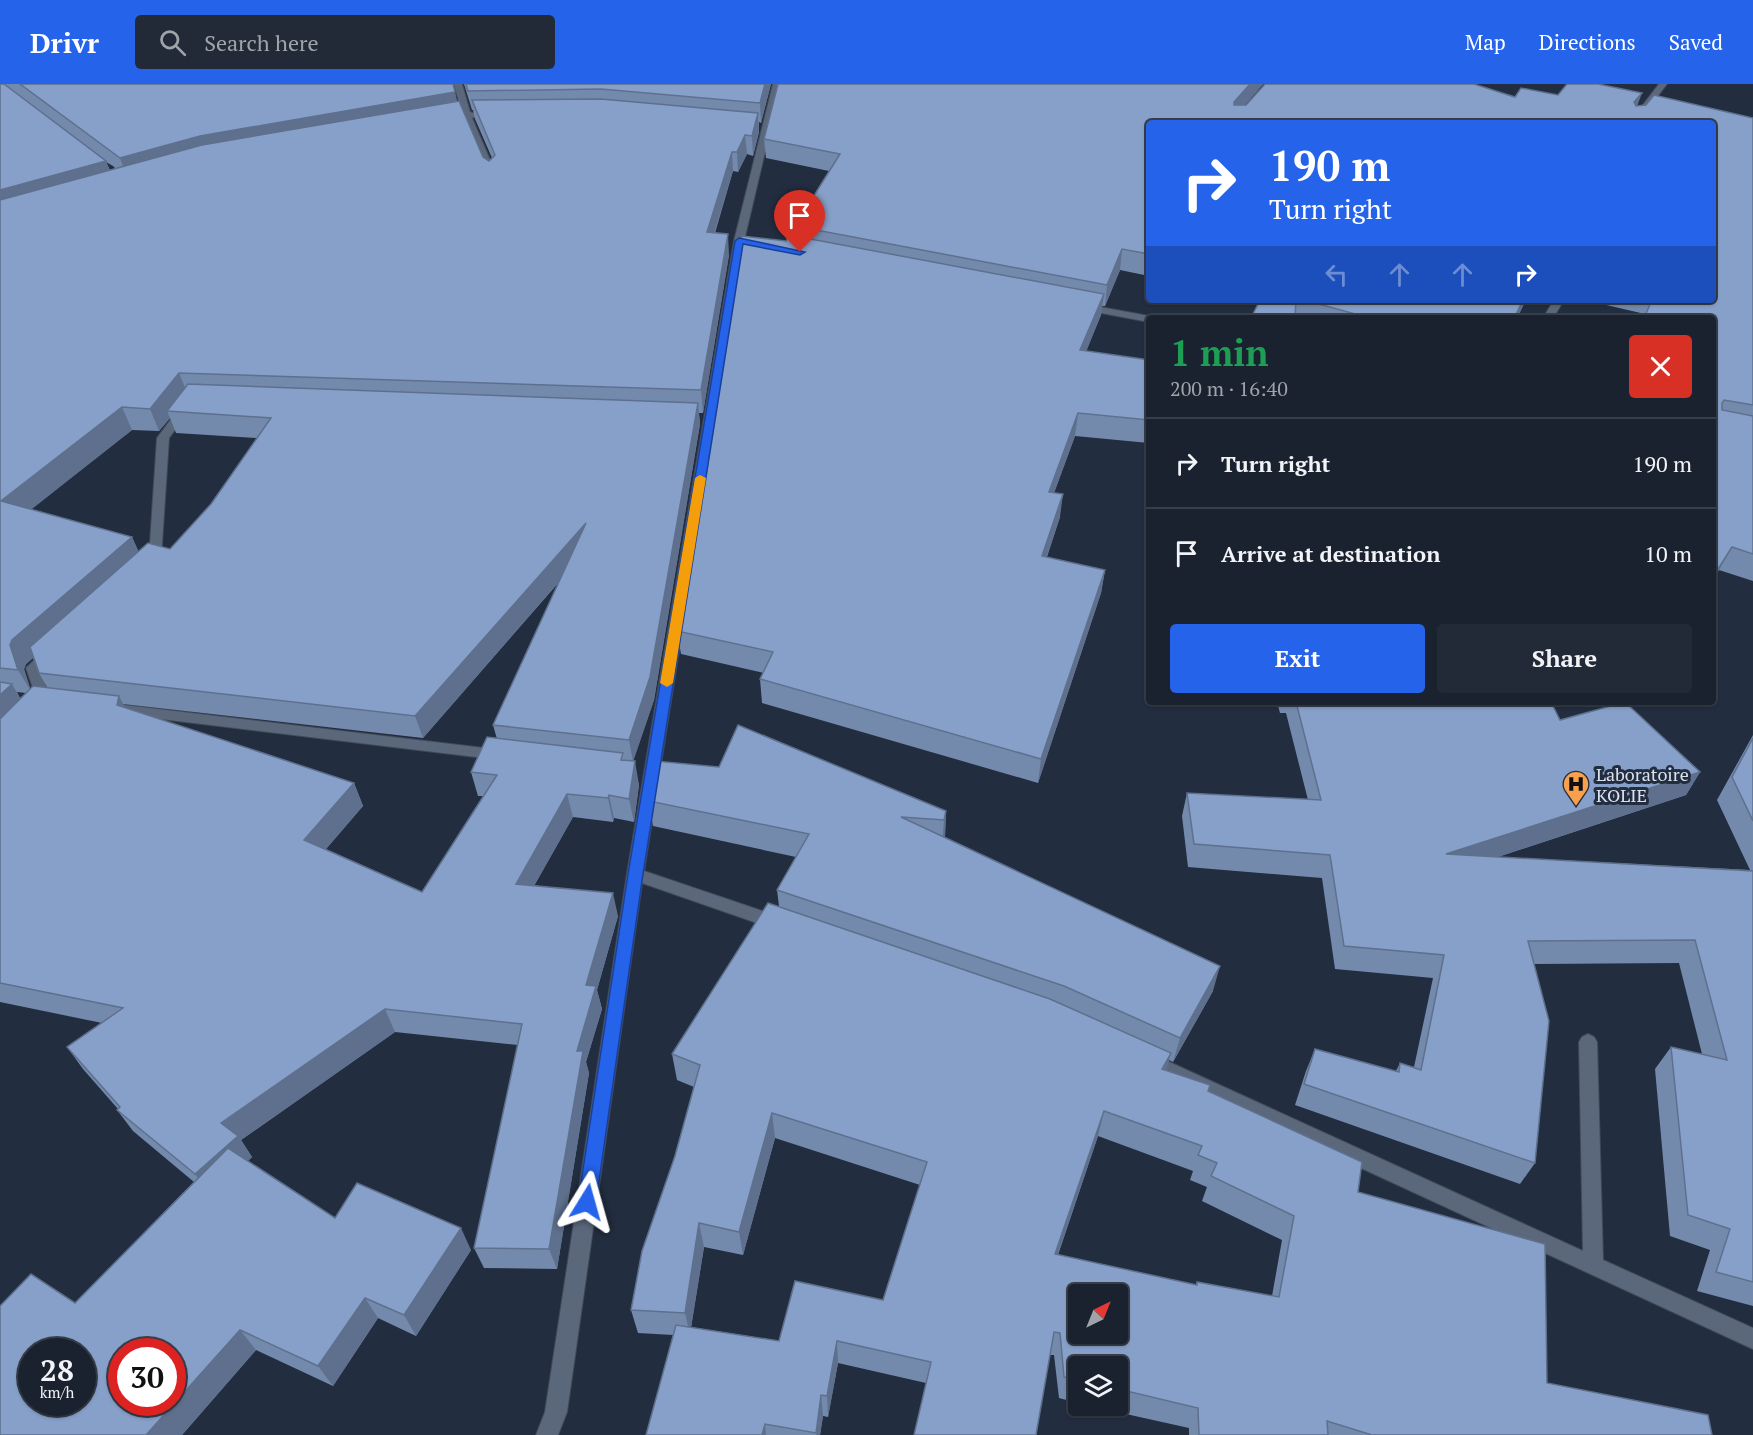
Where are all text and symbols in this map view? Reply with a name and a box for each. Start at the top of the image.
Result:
search box [135,15,555,69]
text: Drivr [30,24,99,61]
icon: search [156,26,189,59]
text: Search here [204,28,319,57]
text: Map [1465,28,1506,56]
text: Directions [1539,28,1636,56]
text: Saved [1669,28,1723,56]
text: 190 m [1269,137,1390,193]
icon: right [1170,144,1248,222]
pin [774,190,825,252]
text: Turn right [1269,191,1392,227]
icon: arrive [783,199,816,232]
icon: left [1320,258,1353,291]
icon: ahead [1383,258,1416,291]
icon: ahead [1446,258,1479,291]
icon: right [1509,258,1542,291]
text: 1 min [1170,329,1268,376]
button: close [1629,335,1692,398]
text: 200 m · 16:40 [1170,375,1288,402]
icon: right [1170,447,1203,480]
text: Turn right [1221,449,1330,478]
text: 190 m [1632,449,1692,478]
icon: arrive [1170,537,1203,570]
text: Arrive at destination [1221,539,1440,568]
text: 10 m [1644,539,1692,568]
button: Exit [1170,624,1425,693]
button: Share [1437,624,1692,693]
place label: Laboratoire KOLIE [1596,762,1689,807]
hospital icon: Laboratoire KOLIE [1561,769,1591,807]
position arrow [555,1170,619,1234]
north arrow [1068,1284,1128,1344]
map controls [1068,1284,1128,1416]
speed limit sign: 30 [108,1338,186,1416]
text: 28 [40,1350,74,1390]
button: layers [1068,1356,1128,1416]
text: km/h [40,1382,74,1402]

